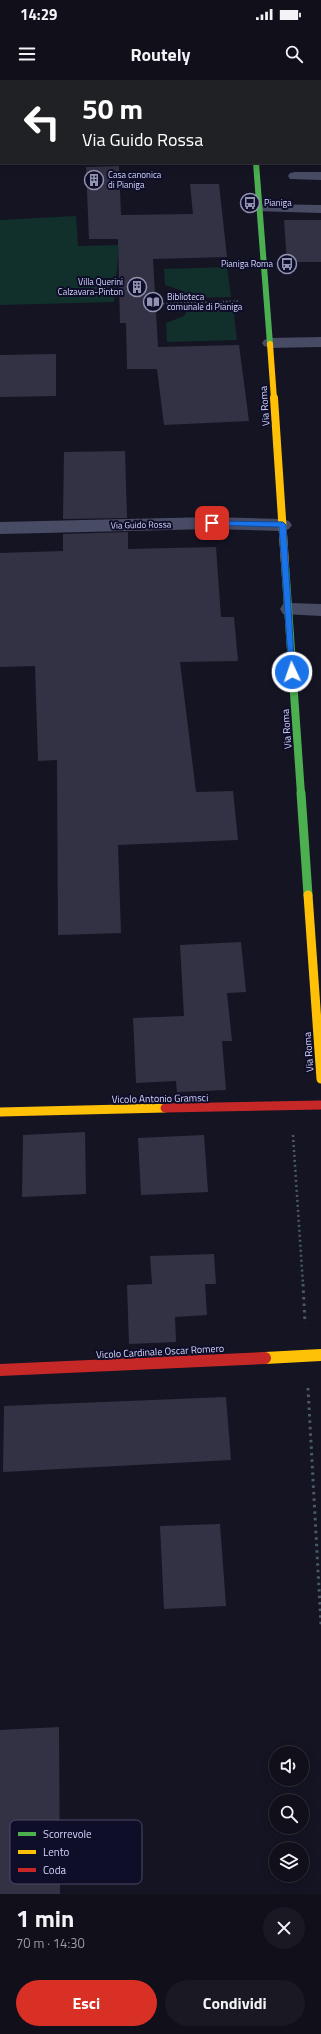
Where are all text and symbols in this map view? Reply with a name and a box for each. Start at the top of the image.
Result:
text: 14:29 [20,3,57,26]
text: Routely [130,41,191,68]
icon: menu [16,43,38,65]
icon: search [283,43,305,65]
text: 50 m [82,87,143,130]
icon: left [16,96,68,148]
text: Via Guido Rossa [82,126,203,153]
place label: Casa canonica di Pianiga [108,168,162,191]
building icon: Casa canonica di Pianiga [83,169,105,191]
bus stop icon: Pianiga [239,192,261,214]
place label: Pianiga [264,196,292,209]
bus stop icon: Pianiga Roma [276,253,298,275]
place label: Pianiga Roma [221,257,273,270]
place label: Villa Querini Calzavara-Pinton [58,275,123,298]
building icon: Villa Querini Calzavara-Pinton [126,276,148,298]
place label: Biblioteca comunale di Pianiga [167,290,243,313]
library icon: Biblioteca comunale di Pianiga [142,291,164,313]
street label: Via Roma [256,386,273,426]
pin [195,506,229,540]
icon: arrive [201,512,223,534]
street label: Via Guido Rossa [111,517,172,532]
position arrow [271,651,313,693]
street label: Via Roma [278,709,295,749]
street label: Via Roma [300,1032,317,1072]
street label: Vicolo Antonio Gramsci [112,1090,208,1107]
street label: Vicolo Cardinale Oscar Romero [96,1341,224,1362]
map controls [269,1746,309,1882]
button: sound [269,1746,309,1786]
button: search [269,1794,309,1834]
legend [10,1820,142,1884]
text: Scorrevole [43,1826,92,1842]
button: layers [269,1842,309,1882]
text: Lento [43,1844,70,1860]
text: Coda [43,1862,67,1878]
text: 1 min [16,1900,74,1936]
button: close [263,1907,305,1949]
text: 70 m · 14:30 [16,1933,85,1953]
button: Esci [16,1980,157,2026]
button: Condividi [165,1980,305,2026]

